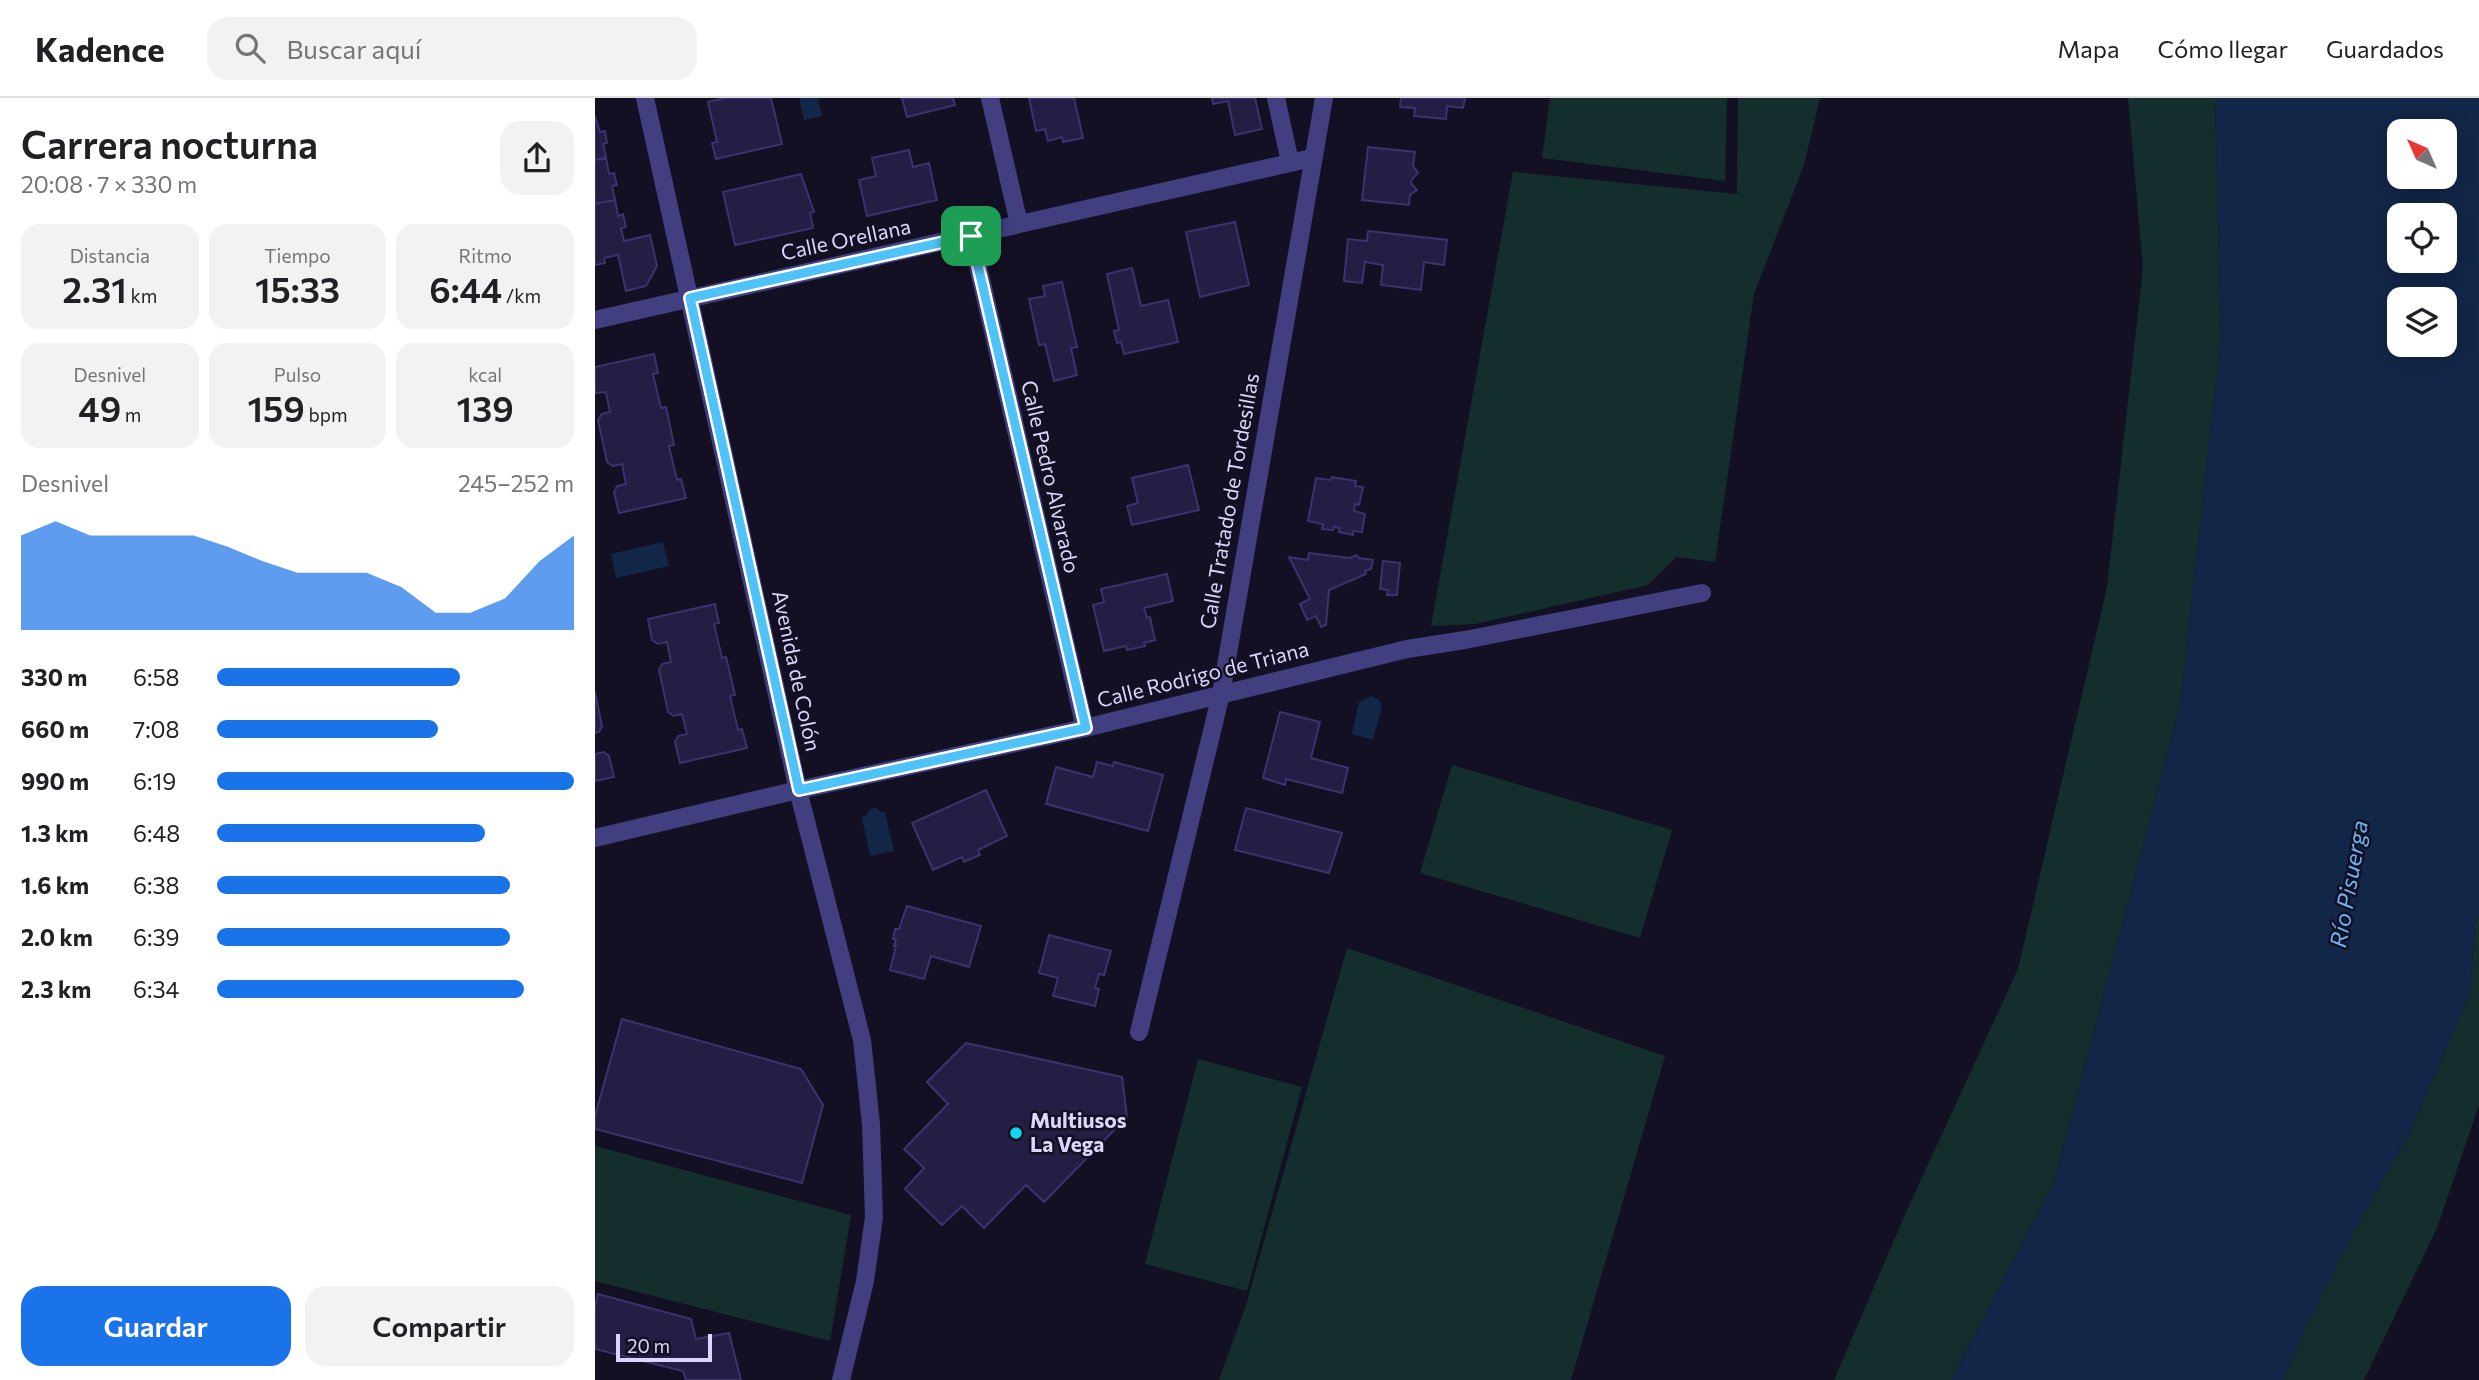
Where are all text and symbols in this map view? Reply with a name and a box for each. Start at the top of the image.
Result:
search box [207,17,697,80]
text: Kadence [35,28,165,69]
icon: search [231,29,269,67]
text: Buscar aquí [287,33,422,64]
text: Mapa [2057,34,2120,63]
text: Cómo llegar [2158,34,2288,63]
text: Guardados [2326,34,2444,63]
north arrow [2387,119,2457,189]
map controls [2387,119,2457,357]
text: Carrera nocturna [21,120,318,167]
button: share [500,121,574,195]
text: 20:08 · 7 × 330 m [21,170,197,198]
button: locate [2387,203,2457,273]
pin [941,206,1001,266]
street label: Calle Orellana [778,213,913,264]
icon: arrive [952,217,990,255]
text: Distancia [70,244,150,267]
text: Tiempo [264,244,331,267]
text: Ritmo [458,244,512,267]
text: 2.31 [62,267,127,310]
text: 15:33 [255,267,340,310]
text: 6:44 [429,267,502,310]
text: km [127,284,157,307]
text: /km [502,284,541,307]
button: layers [2387,287,2457,357]
text: Desnivel [73,363,146,386]
text: Pulso [274,363,321,386]
text: kcal [468,363,502,386]
street label: Calle Tratado de Tordesillas [1194,371,1263,631]
street label: Calle Pedro Alvarado [1017,378,1086,575]
text: 49 [78,386,121,429]
text: 159 [247,386,305,429]
text: 139 [457,386,514,429]
text: m [121,403,141,426]
text: bpm [305,403,348,426]
text: Desnivel [21,469,109,497]
text: 245–252 m [458,469,574,497]
street label: Avenida de Colón [768,588,827,753]
street label: Calle Rodrigo de Triana [1094,635,1311,712]
text: 330 m [21,663,87,691]
text: 6:58 [133,663,180,691]
text: 660 m [21,715,89,743]
text: 7:08 [133,715,180,743]
text: 990 m [21,767,89,795]
text: 6:19 [133,767,176,795]
water label: Río Pisuerga [2323,818,2373,950]
text: 1.3 km [21,819,89,847]
text: 6:48 [133,819,180,847]
text: 1.6 km [21,871,89,899]
text: 6:38 [133,871,179,899]
text: 2.0 km [21,923,93,951]
text: 6:39 [133,923,179,951]
text: 2.3 km [21,975,91,1003]
text: 6:34 [133,975,179,1003]
place label: Multiusos La Vega [1030,1107,1127,1156]
marker: Multiusos La Vega [1008,1125,1024,1141]
button: Guardar [21,1286,291,1366]
button: Compartir [305,1286,574,1366]
scale bar [616,1331,712,1363]
text: 20 m [627,1334,670,1357]

